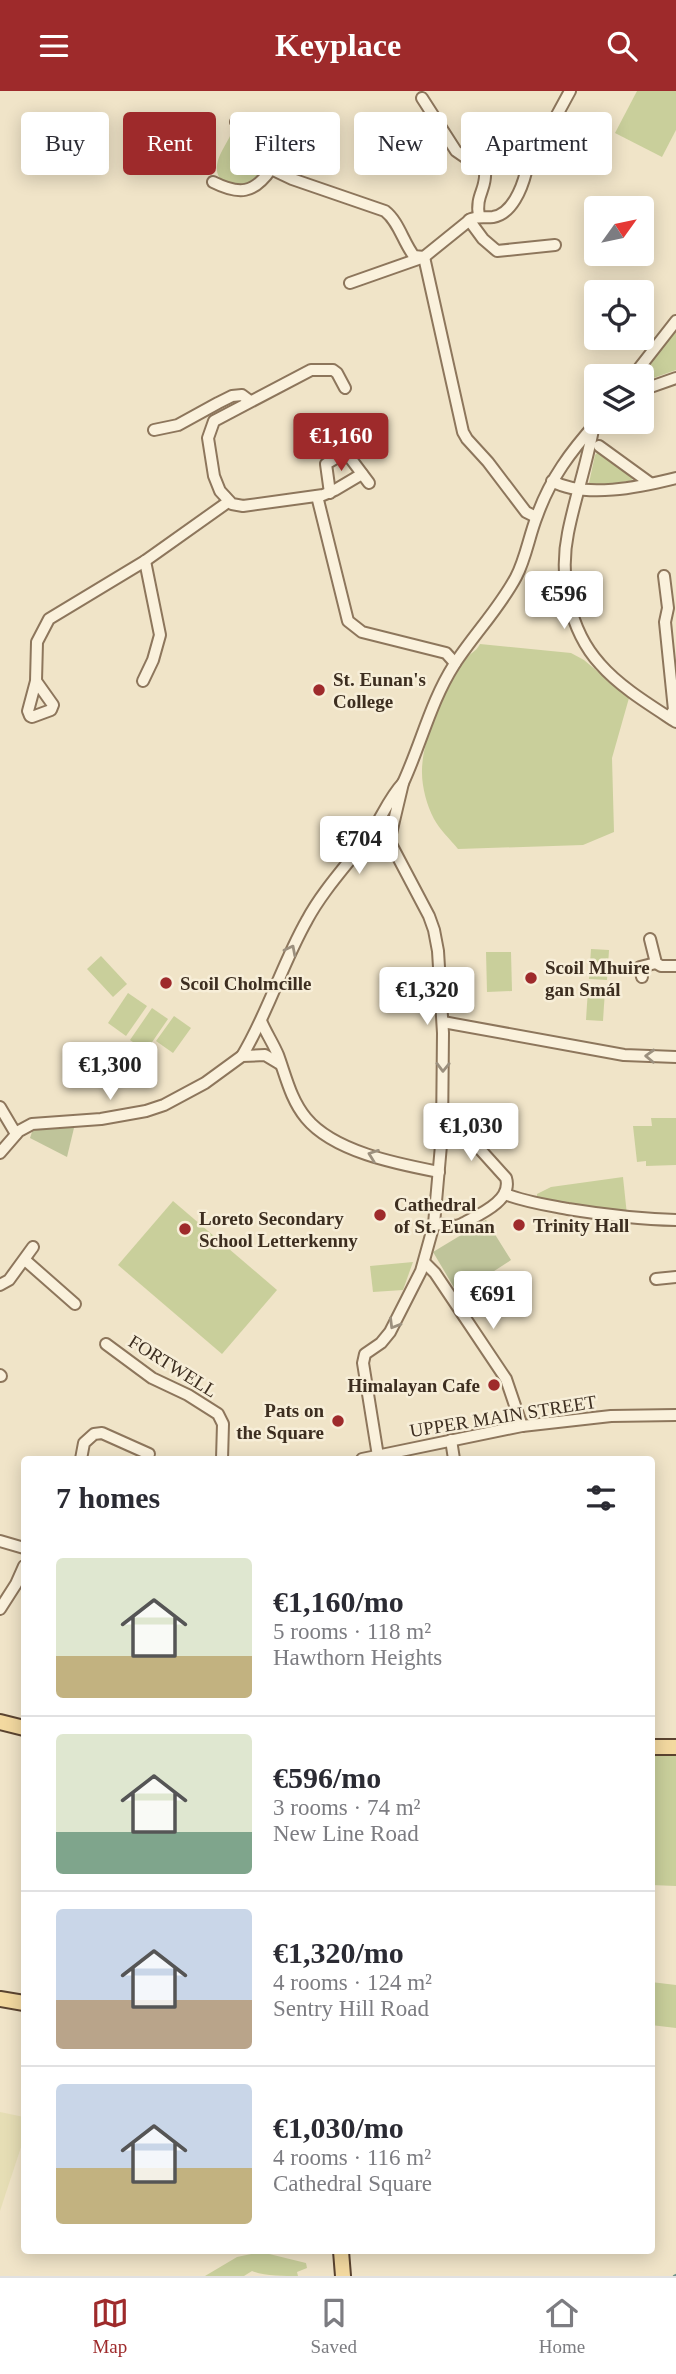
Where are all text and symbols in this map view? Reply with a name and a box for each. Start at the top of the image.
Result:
icon: menu [35,27,73,65]
text: Keyplace [275,27,401,63]
icon: search [603,27,641,65]
chip: Buy [21,112,109,175]
chip: Rent [123,112,216,175]
chip: Filters [230,112,340,175]
chip: New [354,112,447,175]
chip: Apartment [461,112,612,175]
north arrow [584,196,654,266]
map controls [584,196,654,434]
button: locate [584,280,654,350]
button: layers [584,364,654,434]
pin: €1,160 [284,413,398,473]
text: €1,160 [309,423,373,448]
pin: €596 [523,571,605,631]
text: €596 [541,581,587,606]
place label: St. Eunan's College [333,669,426,712]
marker: St. Eunan's College [311,682,327,698]
pin: €704 [318,817,400,876]
text: €704 [336,826,382,851]
one-way arrow [283,945,296,957]
place label: Scoil Mhuire gan Smál [545,957,650,1000]
pin: €1,320 [370,967,484,1027]
marker: Scoil Mhuire gan Smál [523,970,539,986]
place label: Scoil Cholmcille [180,973,311,994]
marker: Scoil Cholmcille [158,975,174,991]
text: €1,320 [395,977,459,1002]
pin: €1,300 [53,1042,167,1102]
one-way arrow [644,1048,655,1063]
text: €1,300 [78,1052,142,1077]
one-way arrow [435,1062,451,1073]
pin: €1,030 [414,1103,528,1163]
text: €1,030 [439,1113,503,1138]
one-way arrow [367,1150,379,1164]
place label: Cathedral of St. Eunan [394,1194,495,1237]
marker: Cathedral of St. Eunan [372,1207,388,1223]
place label: Loreto Secondary School Letterkenny [199,1208,358,1251]
place label: Trinity Hall [533,1215,629,1236]
marker: Trinity Hall [511,1217,527,1233]
marker: Loreto Secondary School Letterkenny [177,1221,193,1237]
pin: €691 [452,1271,534,1331]
text: €691 [470,1281,516,1306]
one-way arrow [390,1316,403,1329]
street label: FORTWELL [125,1331,221,1401]
place label: Himalayan Cafe [348,1375,480,1396]
marker: Himalayan Cafe [486,1377,502,1393]
street label: UPPER MAIN STREET [408,1391,598,1441]
place label: Pats on the Square [236,1400,324,1443]
marker: Pats on the Square [330,1413,346,1429]
icon: filters [582,1479,620,1517]
text: 7 homes [56,1481,160,1514]
text: €1,160/mo [273,1585,404,1618]
icon: home [112,1586,196,1670]
text: 5 rooms · 118 m² [273,1619,431,1644]
text: Hawthorn Heights [273,1645,442,1670]
text: €596/mo [273,1761,381,1794]
icon: home [112,1762,196,1846]
text: 3 rooms · 74 m² [273,1795,420,1820]
text: New Line Road [273,1821,419,1846]
text: €1,320/mo [273,1936,404,1969]
icon: home [112,1937,196,2021]
text: 4 rooms · 124 m² [273,1970,432,1995]
text: Sentry Hill Road [273,1996,429,2021]
text: €1,030/mo [273,2111,404,2144]
icon: home [112,2112,196,2196]
text: 4 rooms · 116 m² [273,2145,431,2170]
text: Cathedral Square [273,2171,432,2196]
tab: Map [91,2294,129,2358]
tab: Saved [311,2294,357,2358]
tab: Home [539,2294,585,2358]

